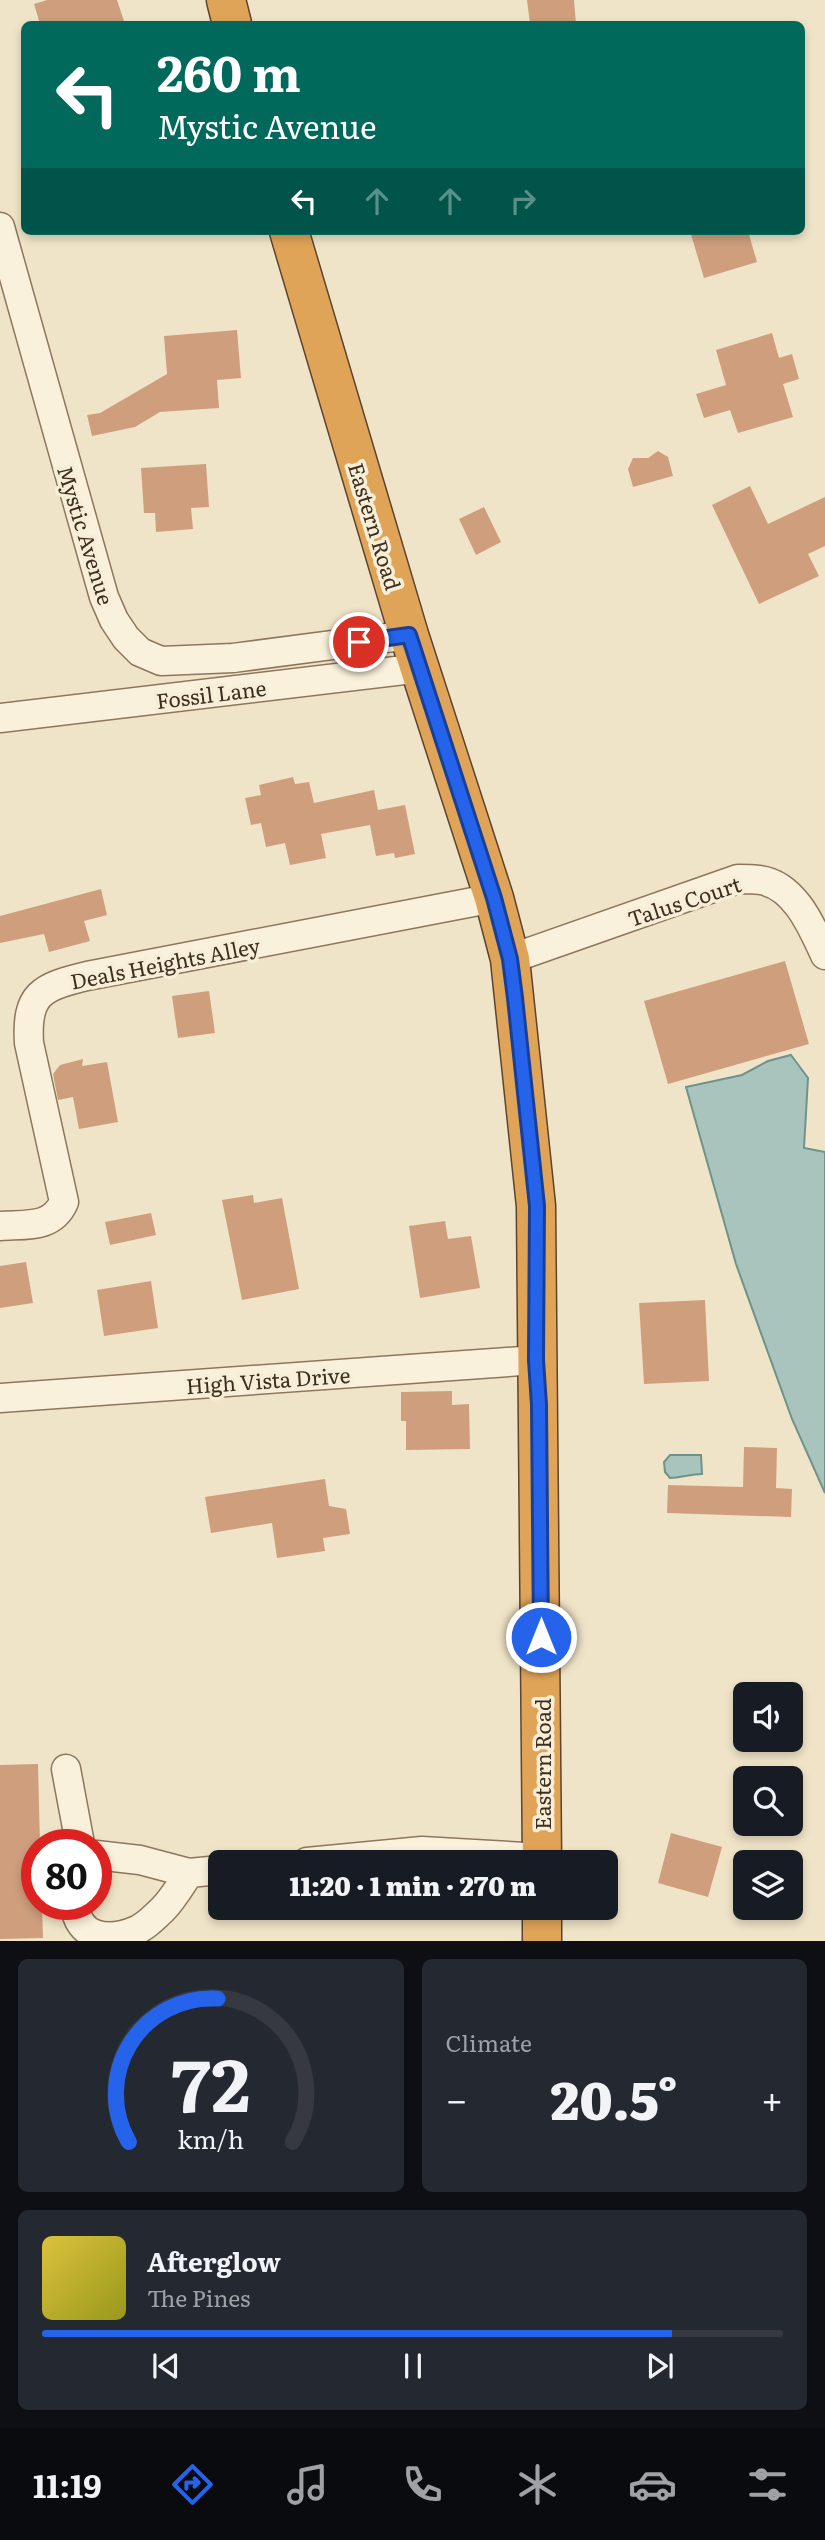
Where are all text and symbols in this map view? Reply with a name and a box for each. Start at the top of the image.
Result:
text: 260 m [157,34,301,107]
icon: left [42,49,133,140]
text: Mystic Avenue [157,101,377,149]
icon: left [285,182,323,220]
icon: ahead [358,182,396,220]
icon: ahead [431,182,469,220]
icon: right [504,182,542,220]
street label: Eastern Road [342,458,410,594]
street label: Mystic Avenue [51,462,123,609]
pin [329,612,389,672]
icon: arrive [340,623,378,661]
street label: Fossil Lane [154,671,268,715]
street label: Talus Court [623,867,745,933]
street label: Deals Heights Alley [67,928,263,996]
street label: High Vista Drive [185,1358,351,1400]
position arrow [504,1600,578,1674]
map controls [733,1682,803,1920]
button: sound [733,1682,803,1752]
street label: Eastern Road [526,1698,557,1830]
button: search [733,1766,803,1836]
speed limit sign: 80 [21,1829,112,1920]
button: layers [733,1850,803,1920]
text: 11:20 · 1 min · 270 m [290,1865,536,1904]
text: Climate [446,2025,532,2059]
text: 72 [171,2026,250,2134]
text: 20.5° [551,2059,678,2136]
text: − [446,2069,468,2126]
text: + [761,2069,783,2126]
text: km/h [177,2119,244,2156]
text: Afterglow [147,2241,281,2280]
text: The Pines [147,2280,250,2314]
icon: previous [147,2347,185,2385]
icon: pause [394,2347,432,2385]
icon: next [641,2347,679,2385]
text: 11:19 [33,2460,102,2508]
icon: directions [168,2460,217,2509]
icon: music [283,2460,332,2509]
icon: phone [398,2460,447,2509]
icon: climate [513,2460,562,2509]
icon: car [628,2460,677,2509]
icon: filters [743,2460,792,2509]

